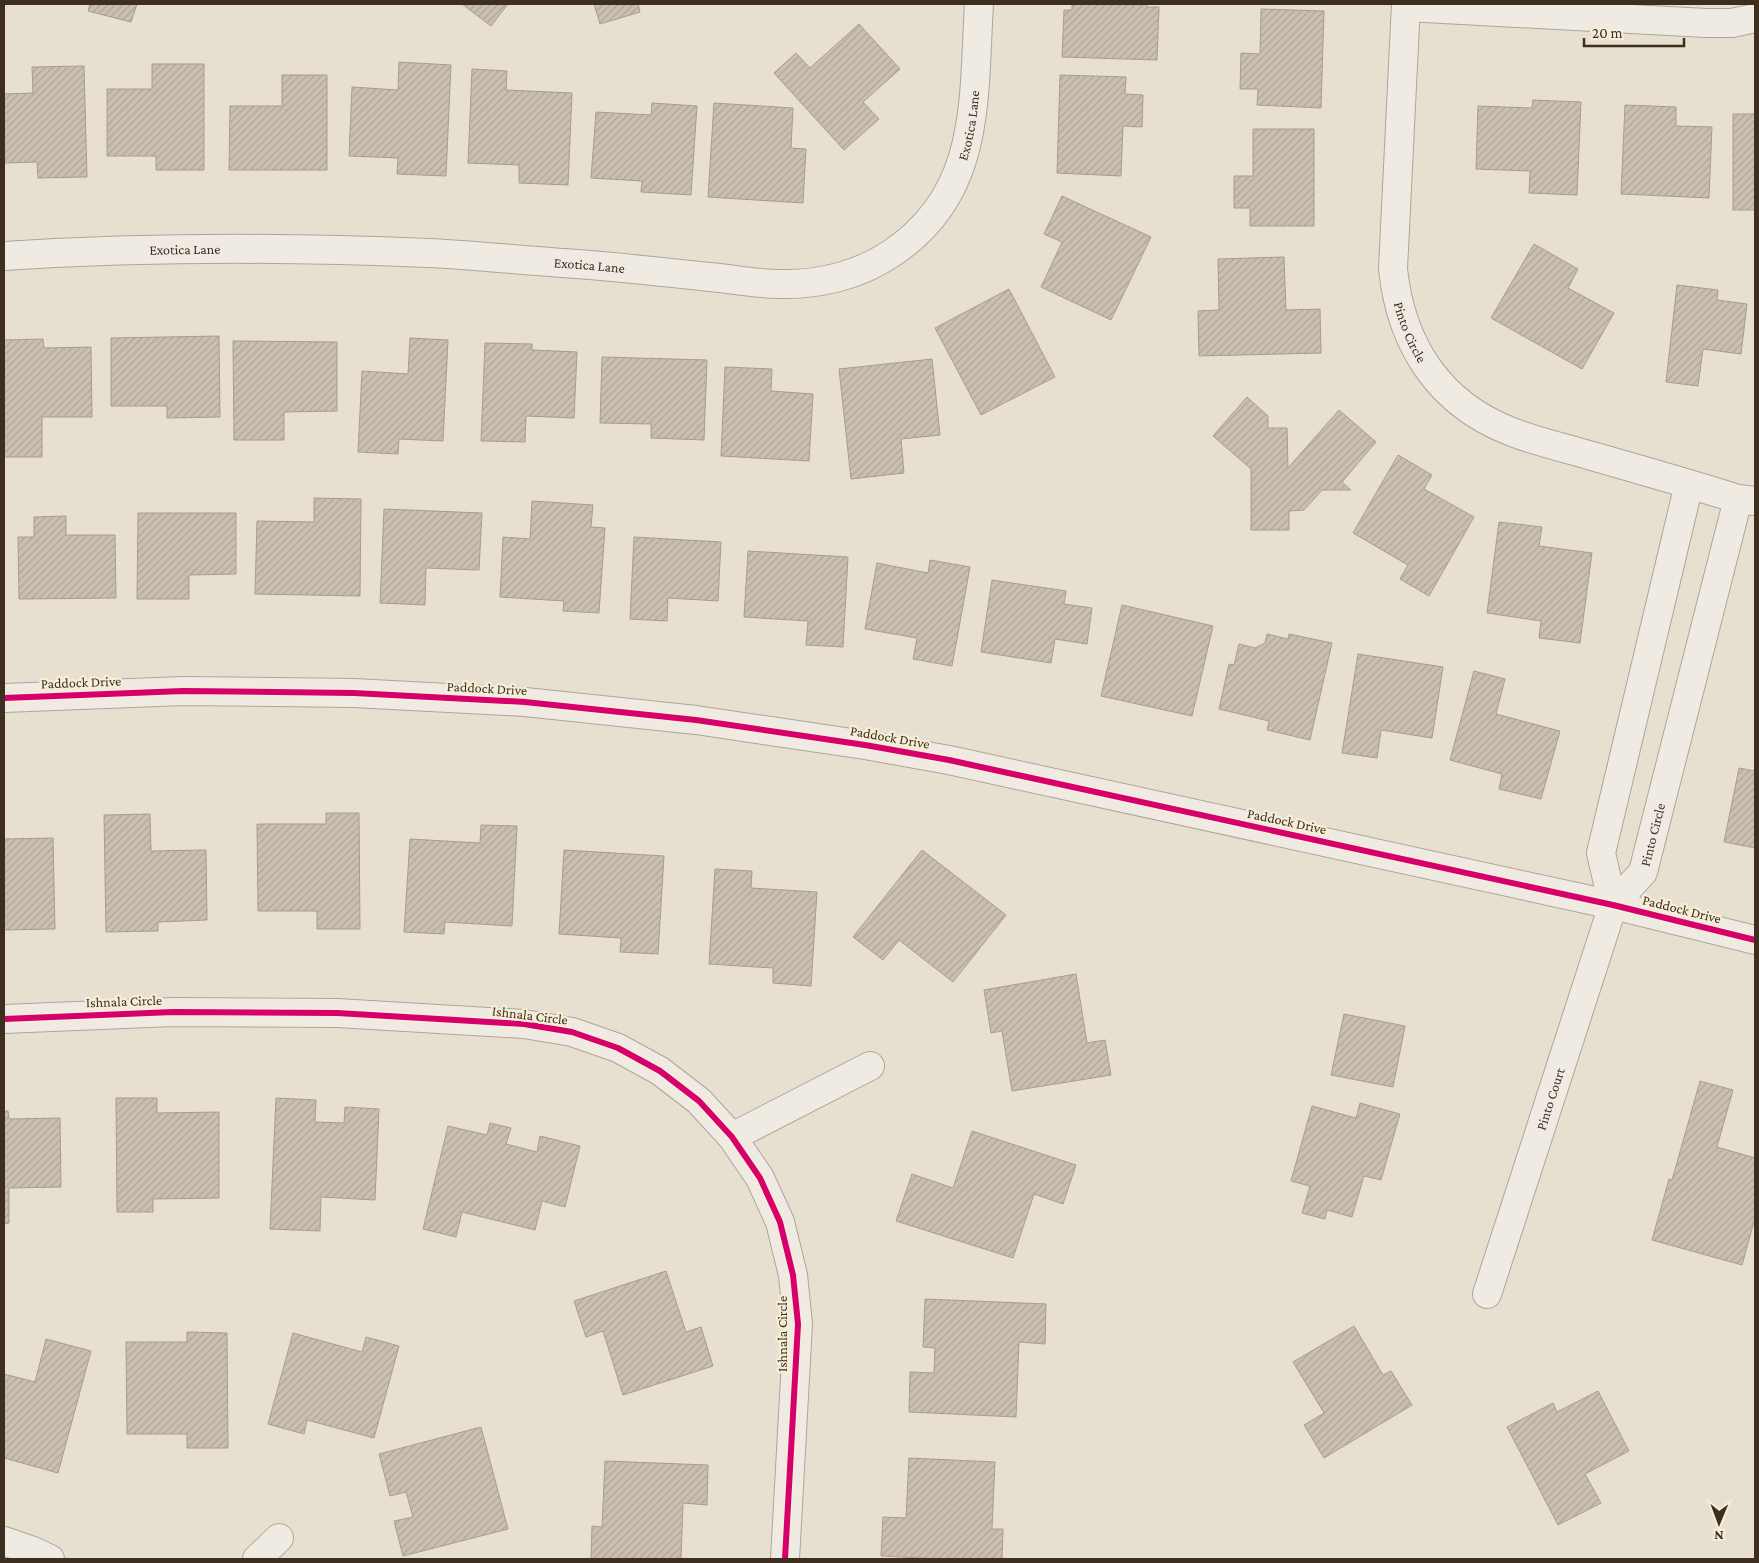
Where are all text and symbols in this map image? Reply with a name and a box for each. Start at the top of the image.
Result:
scale bar [1584,15,1684,47]
text: 20 m [1592,25,1623,41]
street label: Exotica Lane [954,90,982,162]
street label: Exotica Lane [149,241,220,258]
street label: Exotica Lane [553,254,626,276]
street label: Pinto Circle [1391,300,1430,365]
street label: Paddock Drive [40,673,122,691]
street label: Paddock Drive [446,678,528,698]
street label: Paddock Drive [849,722,931,752]
street label: Pinto Circle [1637,801,1668,868]
street label: Paddock Drive [1246,805,1328,837]
street label: Paddock Drive [1641,892,1723,926]
street label: Ishnala Circle [86,992,162,1010]
street label: Ishnala Circle [491,1002,569,1028]
street label: Pinto Court [1533,1065,1568,1132]
street label: Ishnala Circle [774,1296,790,1372]
north arrow [1694,1498,1744,1548]
text: N [1713,1528,1724,1544]

